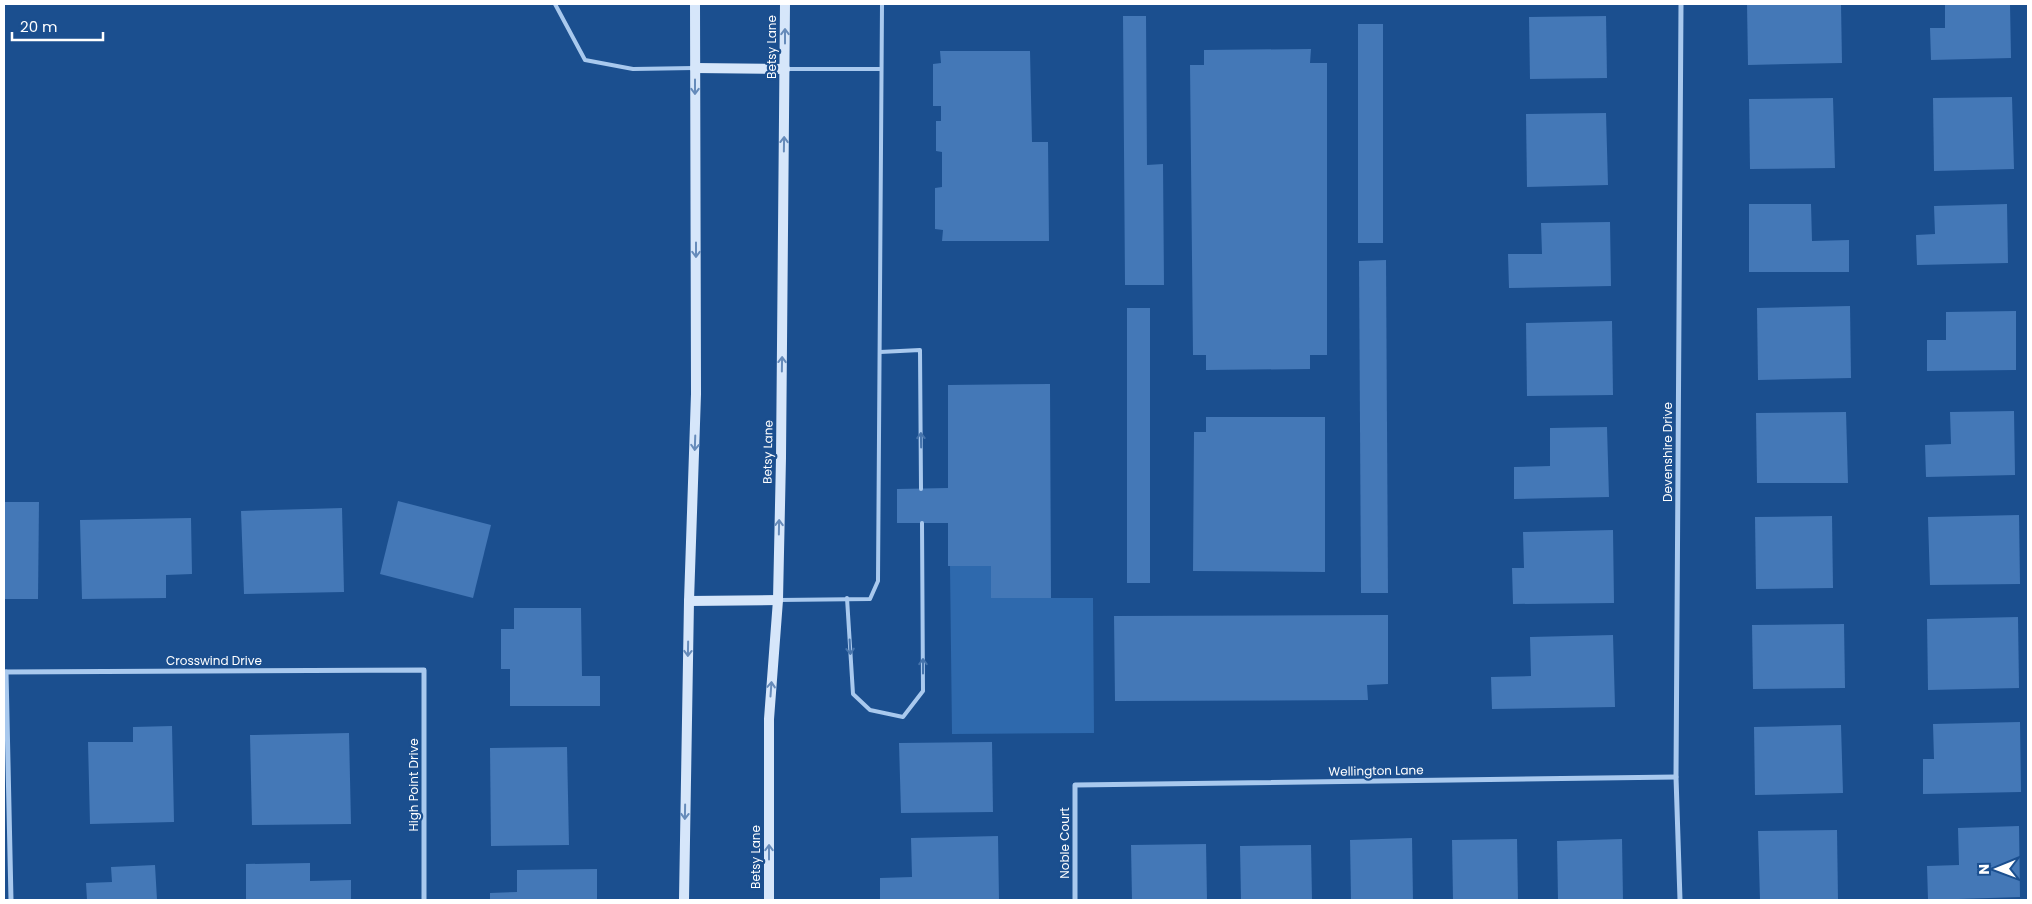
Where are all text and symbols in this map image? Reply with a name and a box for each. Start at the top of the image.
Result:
scale bar [12,10,104,42]
street label: Betsy Lane [763,15,780,79]
text: 20 m [20,16,58,37]
one-way arrow [780,29,790,45]
one-way arrow [690,79,700,95]
one-way arrow [779,136,789,152]
one-way arrow [691,242,701,258]
one-way arrow [777,357,787,373]
street label: Devenshire Drive [1659,402,1676,502]
street label: Betsy Lane [758,420,777,484]
one-way arrow [916,432,926,448]
one-way arrow [690,435,699,451]
one-way arrow [775,519,784,535]
one-way arrow [845,639,854,655]
one-way arrow [684,641,693,657]
street label: Crosswind Drive [166,652,262,669]
one-way arrow [918,658,928,674]
one-way arrow [766,681,775,697]
street label: High Point Drive [405,738,422,832]
street label: Wellington Lane [1328,761,1424,780]
one-way arrow [681,804,690,820]
street label: Noble Court [1056,807,1073,879]
street label: Betsy Lane [747,825,764,889]
one-way arrow [764,844,774,860]
north arrow [1972,844,2022,894]
text: N [1974,864,1994,875]

